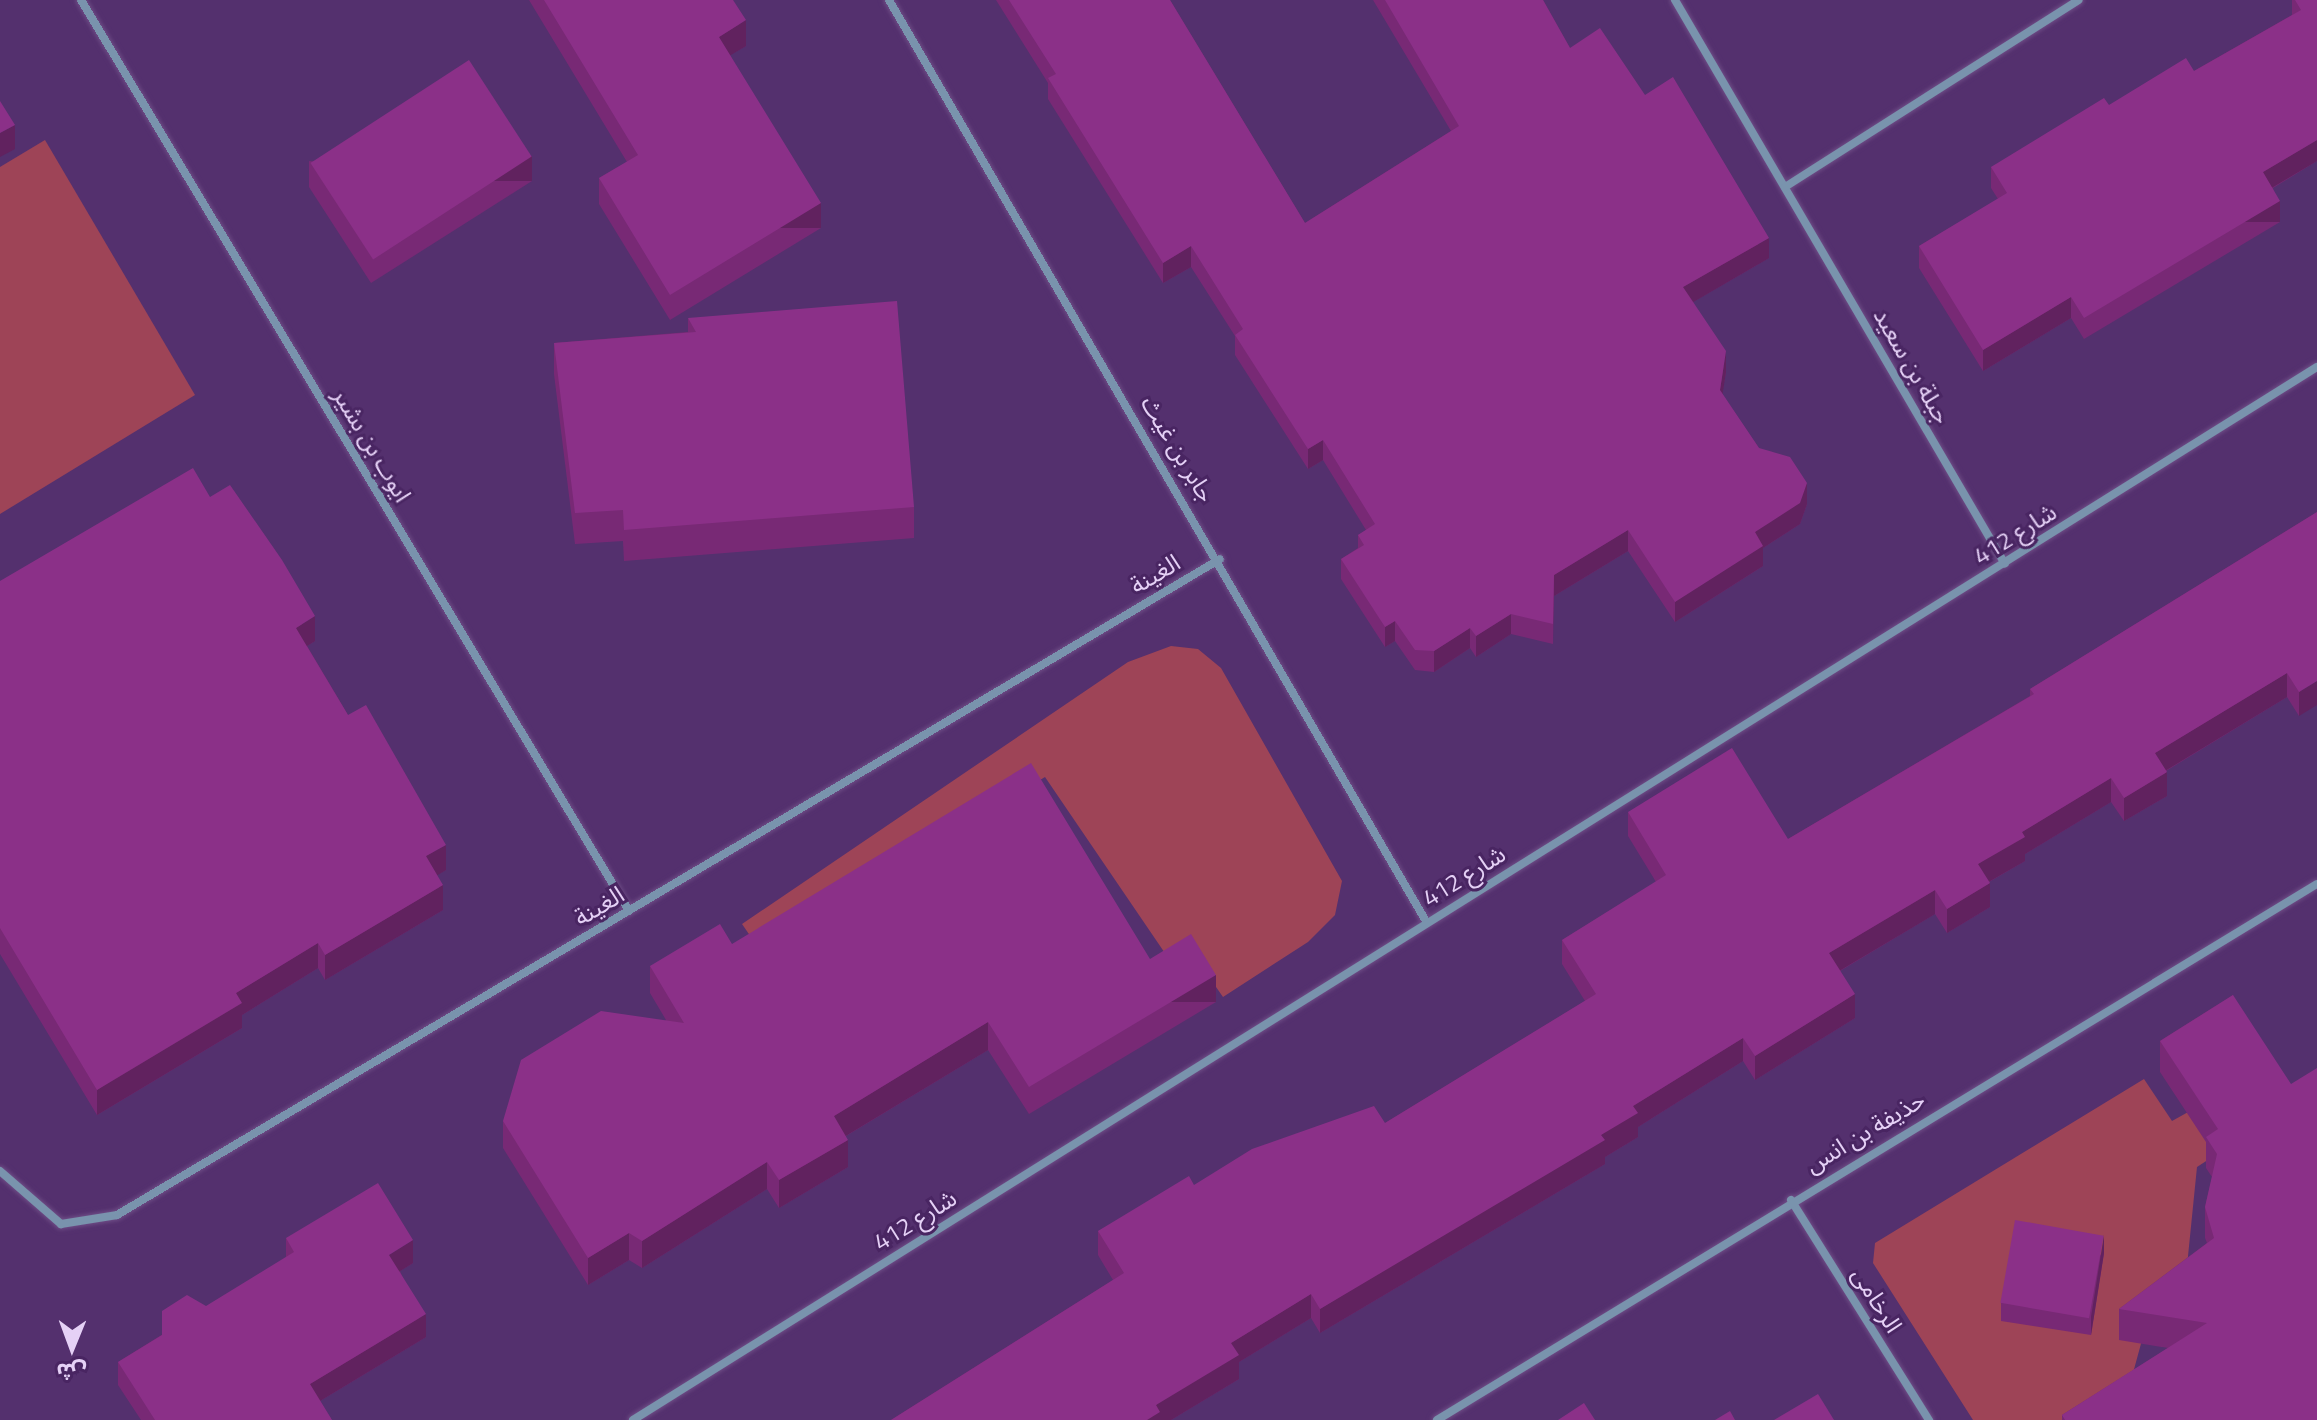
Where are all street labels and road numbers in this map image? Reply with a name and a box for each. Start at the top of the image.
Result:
street label: جبلة بن سعيد [1867,303,1957,429]
street label: ايوب بن بشير [327,383,417,507]
street label: جابر بن غيث [1135,391,1221,507]
street label: شارع 412 [1968,497,2062,571]
street label: الغينة [1125,548,1185,600]
street label: شارع 412 [1417,839,1511,913]
street label: الغينة [569,880,629,932]
street label: حذيفة بن انس [1800,1085,1930,1179]
street label: شارع 412 [868,1183,962,1257]
street label: الرخامى [1846,1262,1908,1338]

